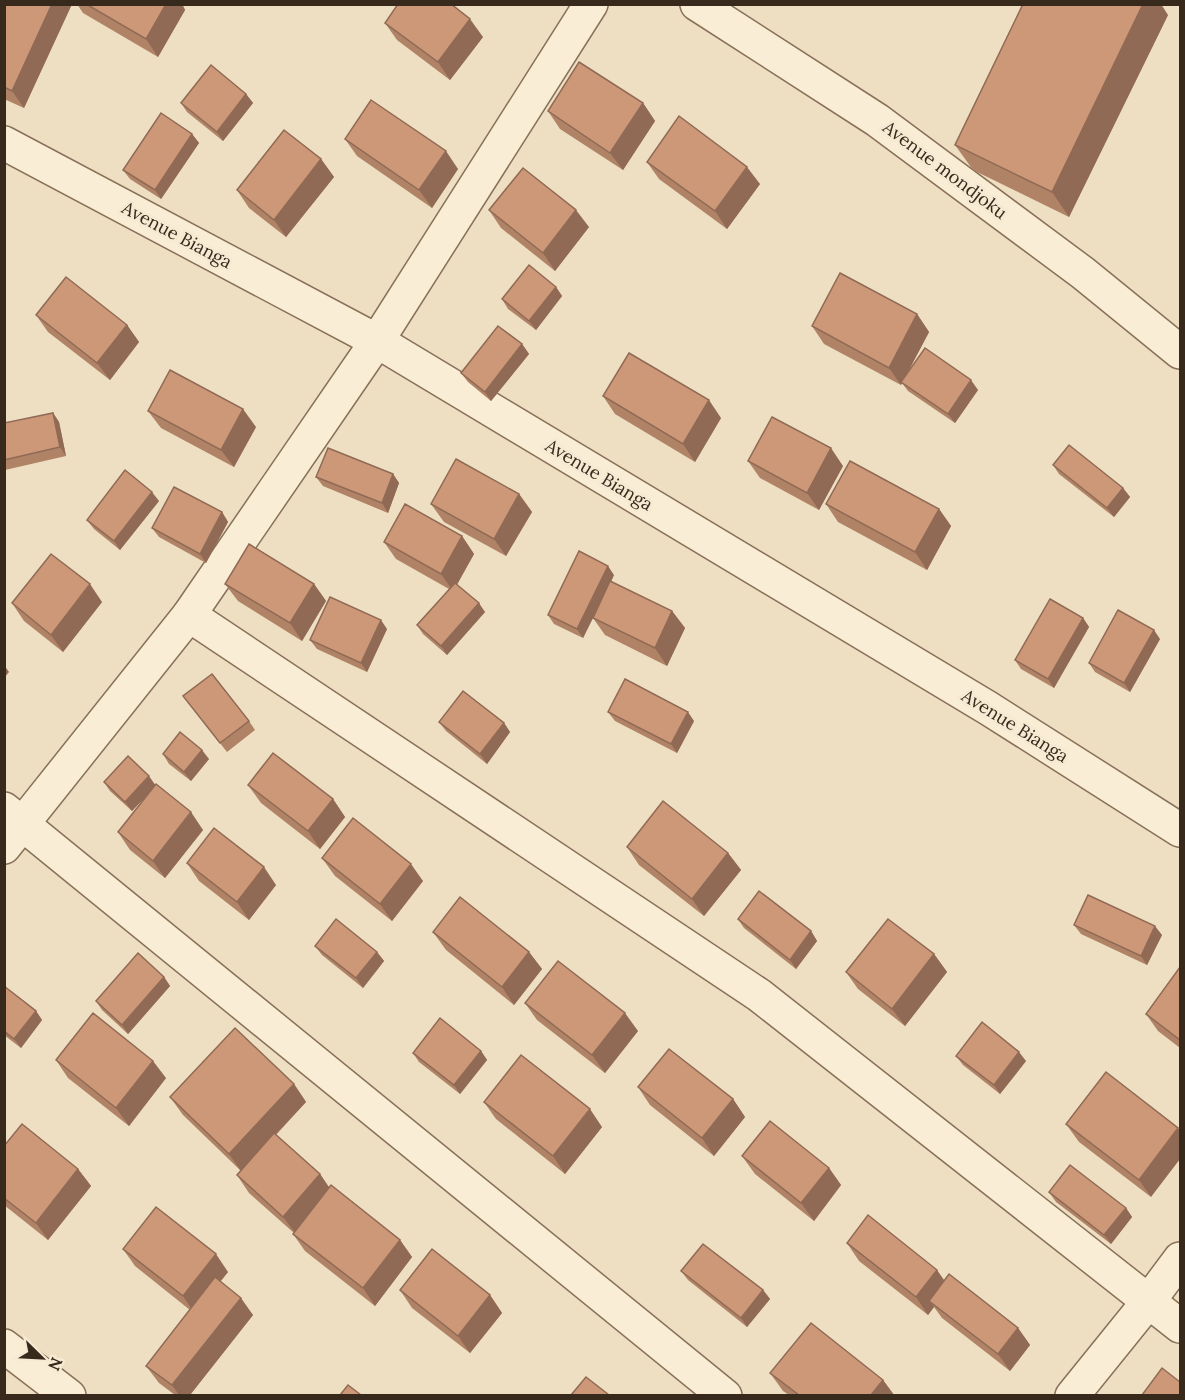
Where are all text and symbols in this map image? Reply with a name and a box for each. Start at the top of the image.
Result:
street label: Avenue mondjoku [878,115,1012,224]
street label: Avenue Bianga [117,195,236,273]
street label: Avenue Bianga [540,433,657,516]
street label: Avenue Bianga [957,683,1073,767]
north arrow [12,1328,72,1388]
text: N [44,1354,67,1374]

